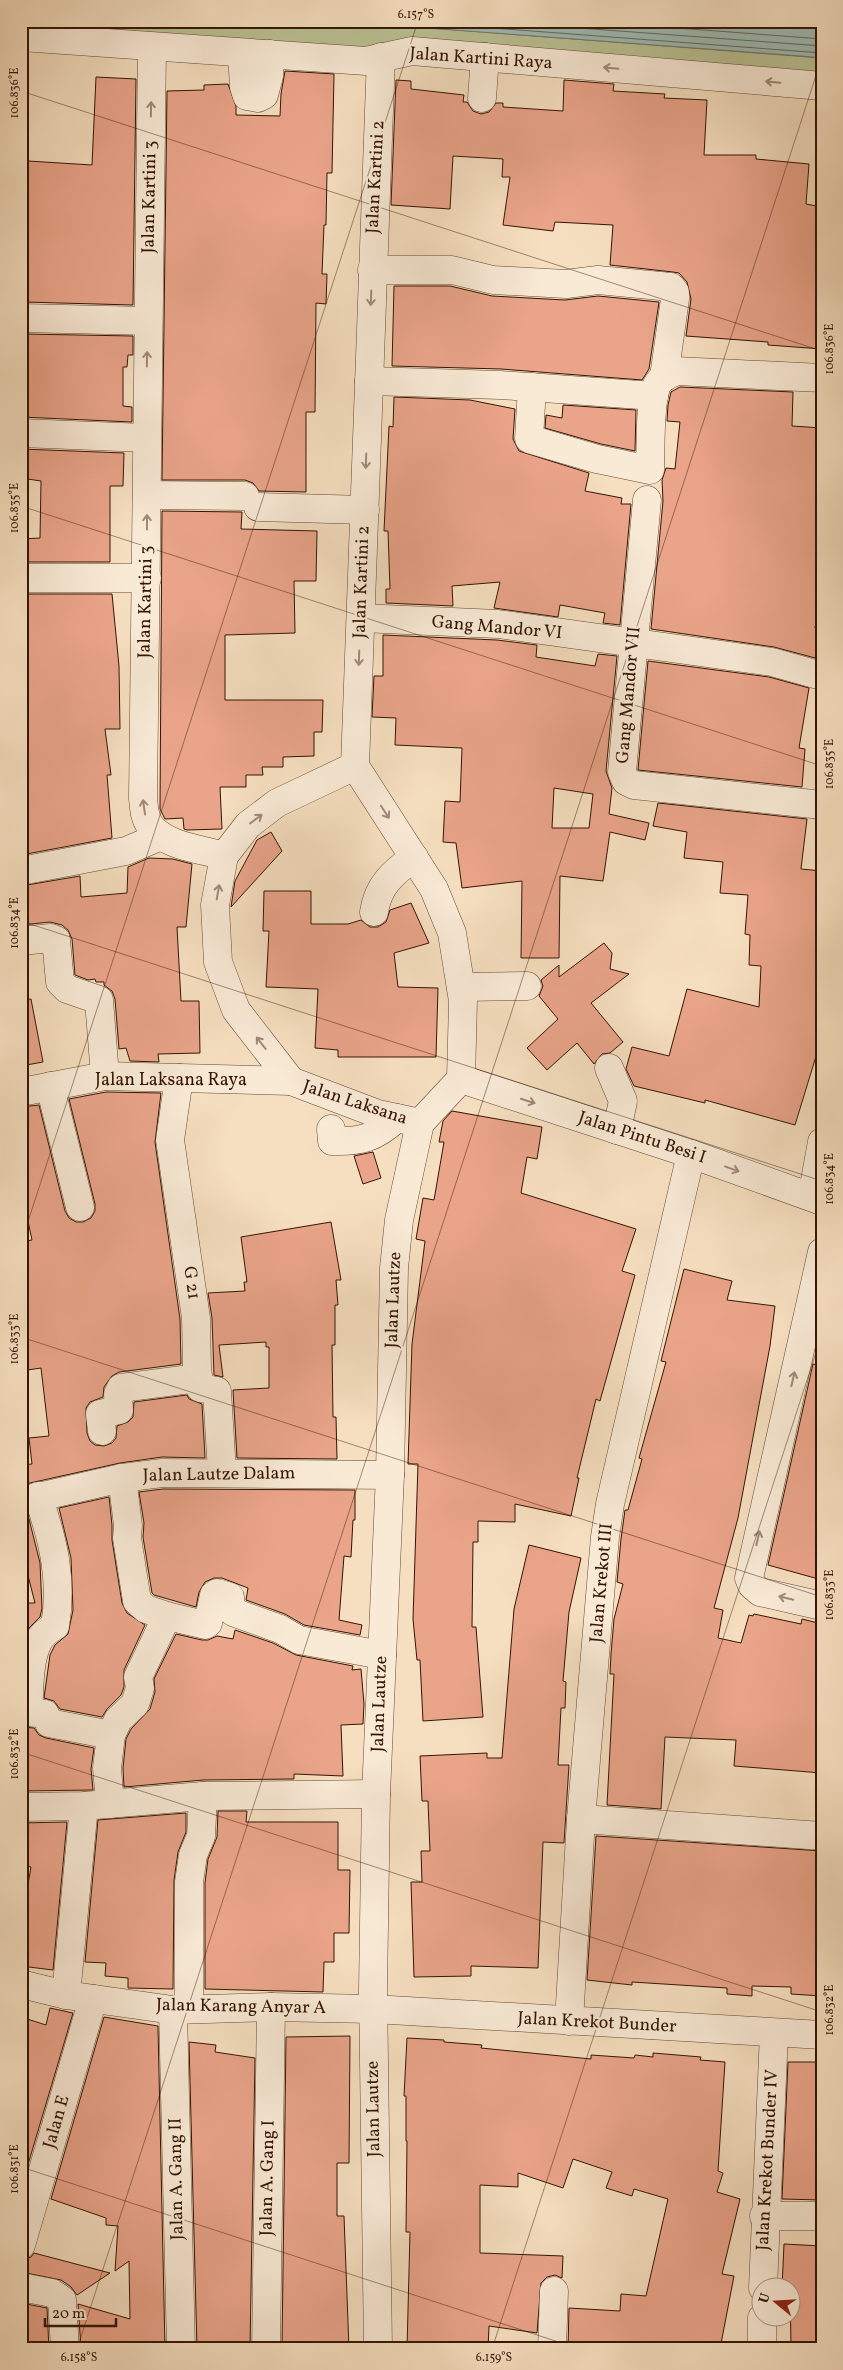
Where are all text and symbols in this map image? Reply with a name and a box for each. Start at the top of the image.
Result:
text: 6.157°S [398,7,434,23]
street label: Jalan Kartini Raya [409,42,553,76]
one-way arrow [604,63,620,73]
text: 106.836°E [7,68,23,118]
one-way arrow [765,77,781,87]
one-way arrow [147,101,156,117]
street label: Jalan Kartini 2 [361,120,391,234]
street label: Jalan Kartini 3 [137,140,163,254]
one-way arrow [366,290,376,306]
text: 106.836°E [822,324,838,374]
one-way arrow [142,351,152,368]
one-way arrow [362,453,371,469]
text: 106.835°E [7,483,23,533]
one-way arrow [142,514,152,530]
street label: Jalan Kartini 2 [348,525,376,639]
street label: Jalan Kartini 3 [133,545,159,659]
street label: Gang Mandor VI [431,610,563,646]
street label: Gang Mandor VII [611,625,647,765]
one-way arrow [354,650,364,666]
text: 106.835°E [822,739,838,789]
one-way arrow [139,799,149,815]
one-way arrow [380,804,390,818]
one-way arrow [249,814,262,825]
one-way arrow [213,885,223,901]
text: 106.834°E [7,897,23,949]
one-way arrow [256,1037,267,1050]
street label: Jalan Laksana Raya [95,1068,247,1093]
street label: Jalan Laksana [299,1074,411,1132]
one-way arrow [520,1097,536,1106]
street label: Jalan Pintu Besi I [575,1106,709,1170]
text: 106.834°E [822,1153,838,1205]
one-way arrow [724,1164,740,1174]
street label: Jalan Lautze [380,1251,408,1349]
street label: G 21 [176,1265,206,1301]
text: 106.833°E [7,1314,23,1364]
one-way arrow [789,1372,798,1388]
street label: Jalan Lautze Dalam [142,1461,296,1489]
street label: Jalan Krekot III [584,1522,620,1644]
one-way arrow [754,1530,763,1546]
text: 106.833°E [822,1570,838,1620]
one-way arrow [778,1593,794,1602]
street label: Jalan Lautze [366,1655,394,1753]
text: 106.832°E [7,1728,23,1780]
text: 106.832°E [822,1984,838,2036]
street label: Jalan Karang Anyar A [156,1993,327,2021]
street label: Jalan Krekot Bunder [517,2006,678,2040]
street label: Jalan Lautze [361,2060,387,2158]
street label: Jalan Krekot Bunder IV [751,2069,785,2251]
street label: Jalan E [37,2092,77,2152]
street label: Jalan A. Gang II [163,2118,191,2240]
street label: Jalan A. Gang I [254,2120,282,2236]
text: 106.831°E [7,2144,23,2194]
north arrow [750,2278,800,2328]
text: U [755,2291,776,2306]
scale bar [45,2295,116,2327]
text: 20 m [52,2304,85,2325]
text: 6.158°S [61,2350,97,2366]
text: 6.159°S [476,2350,512,2366]

